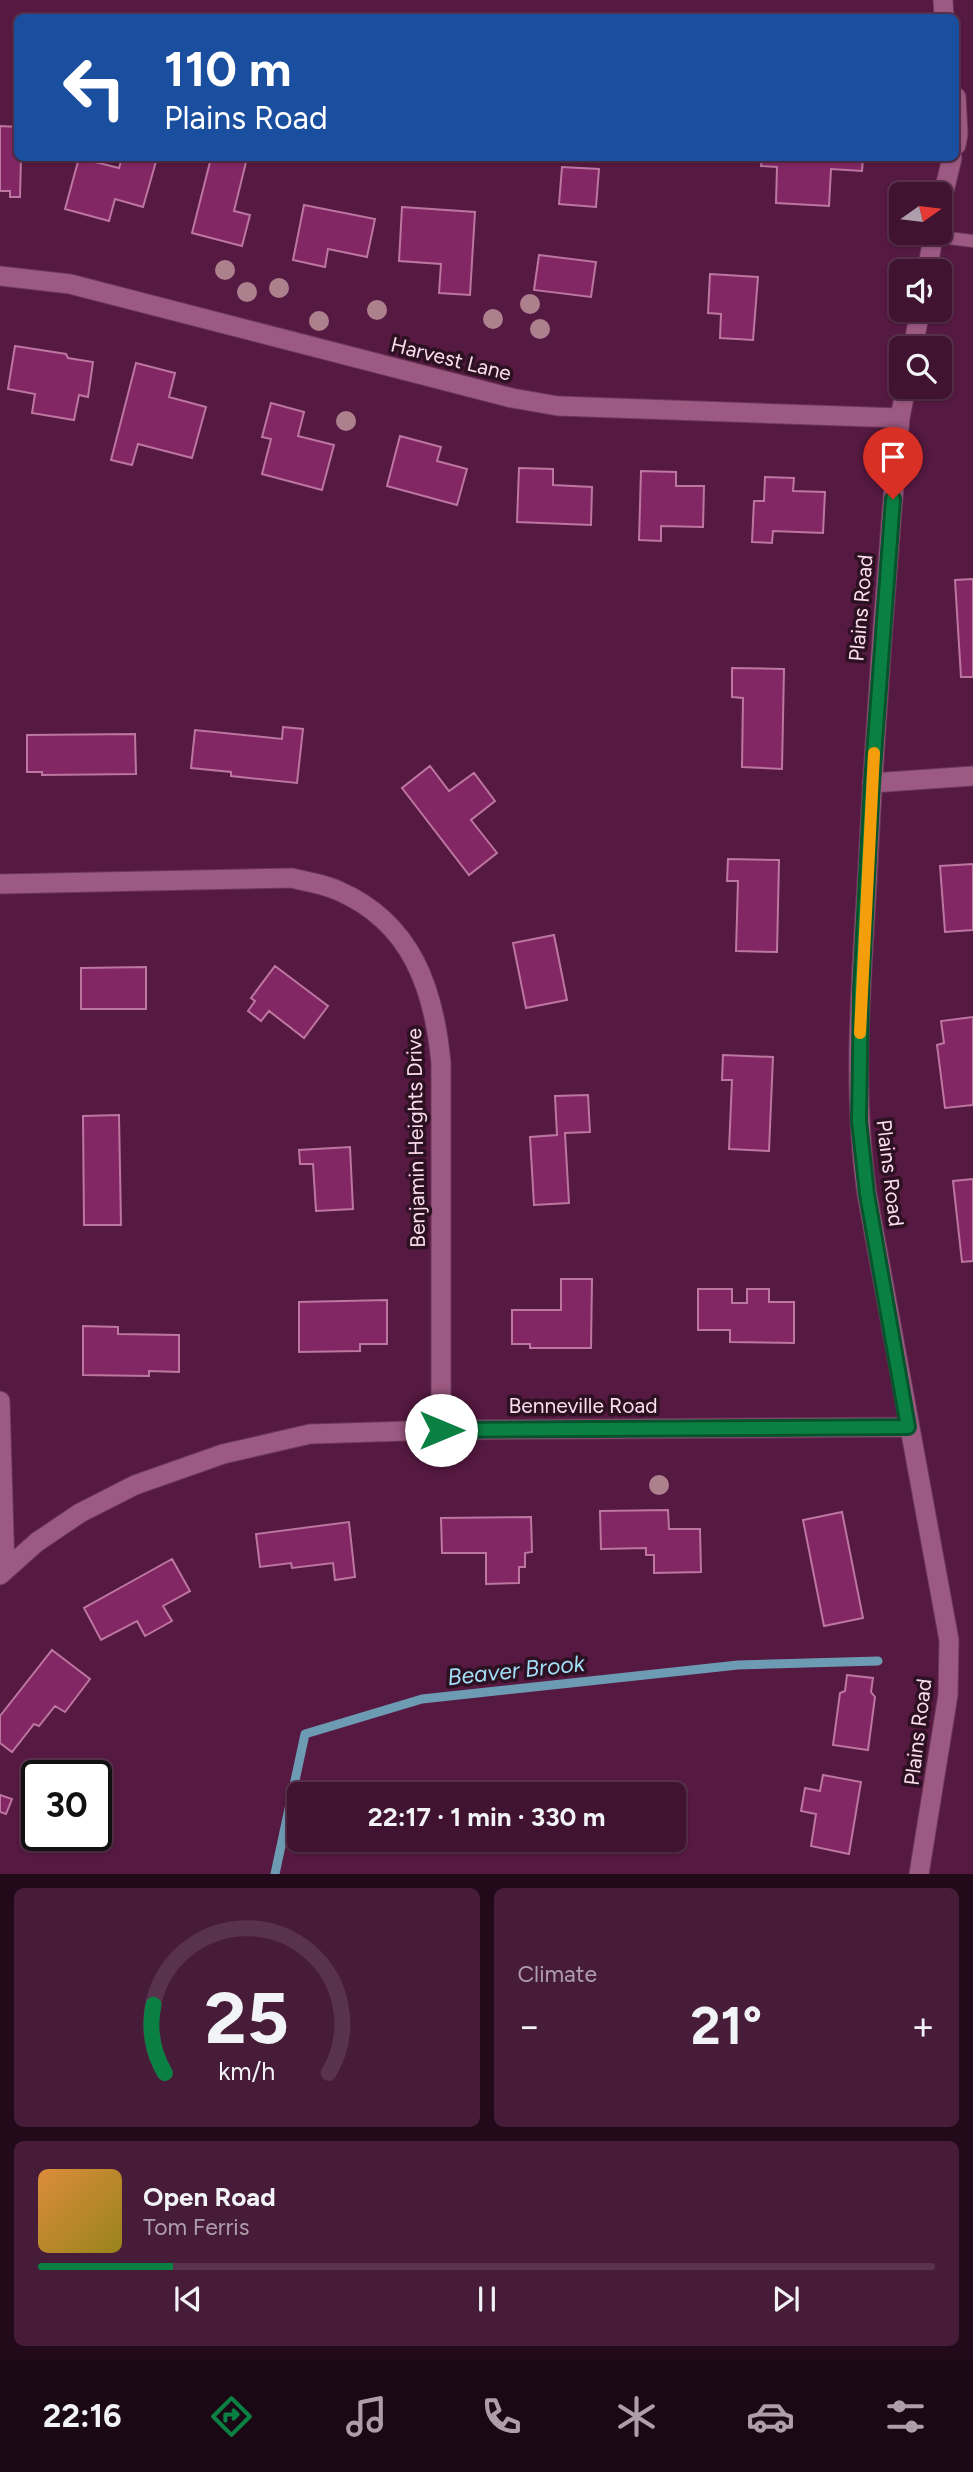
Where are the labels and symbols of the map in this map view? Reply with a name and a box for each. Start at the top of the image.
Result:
north arrow [889,182,952,245]
street label: Harvest Lane [388,331,514,386]
pin [863,427,923,499]
street label: Plains Road [843,553,878,663]
street label: Benjamin Heights Drive [401,1028,430,1248]
street label: Plains Road [872,1118,909,1228]
position arrow [404,1393,478,1467]
street label: Benneville Road [509,1393,657,1418]
water label: Beaver Brook [446,1649,587,1691]
street label: Plains Road [899,1677,936,1787]
speed limit sign: 30 [21,1760,112,1851]

